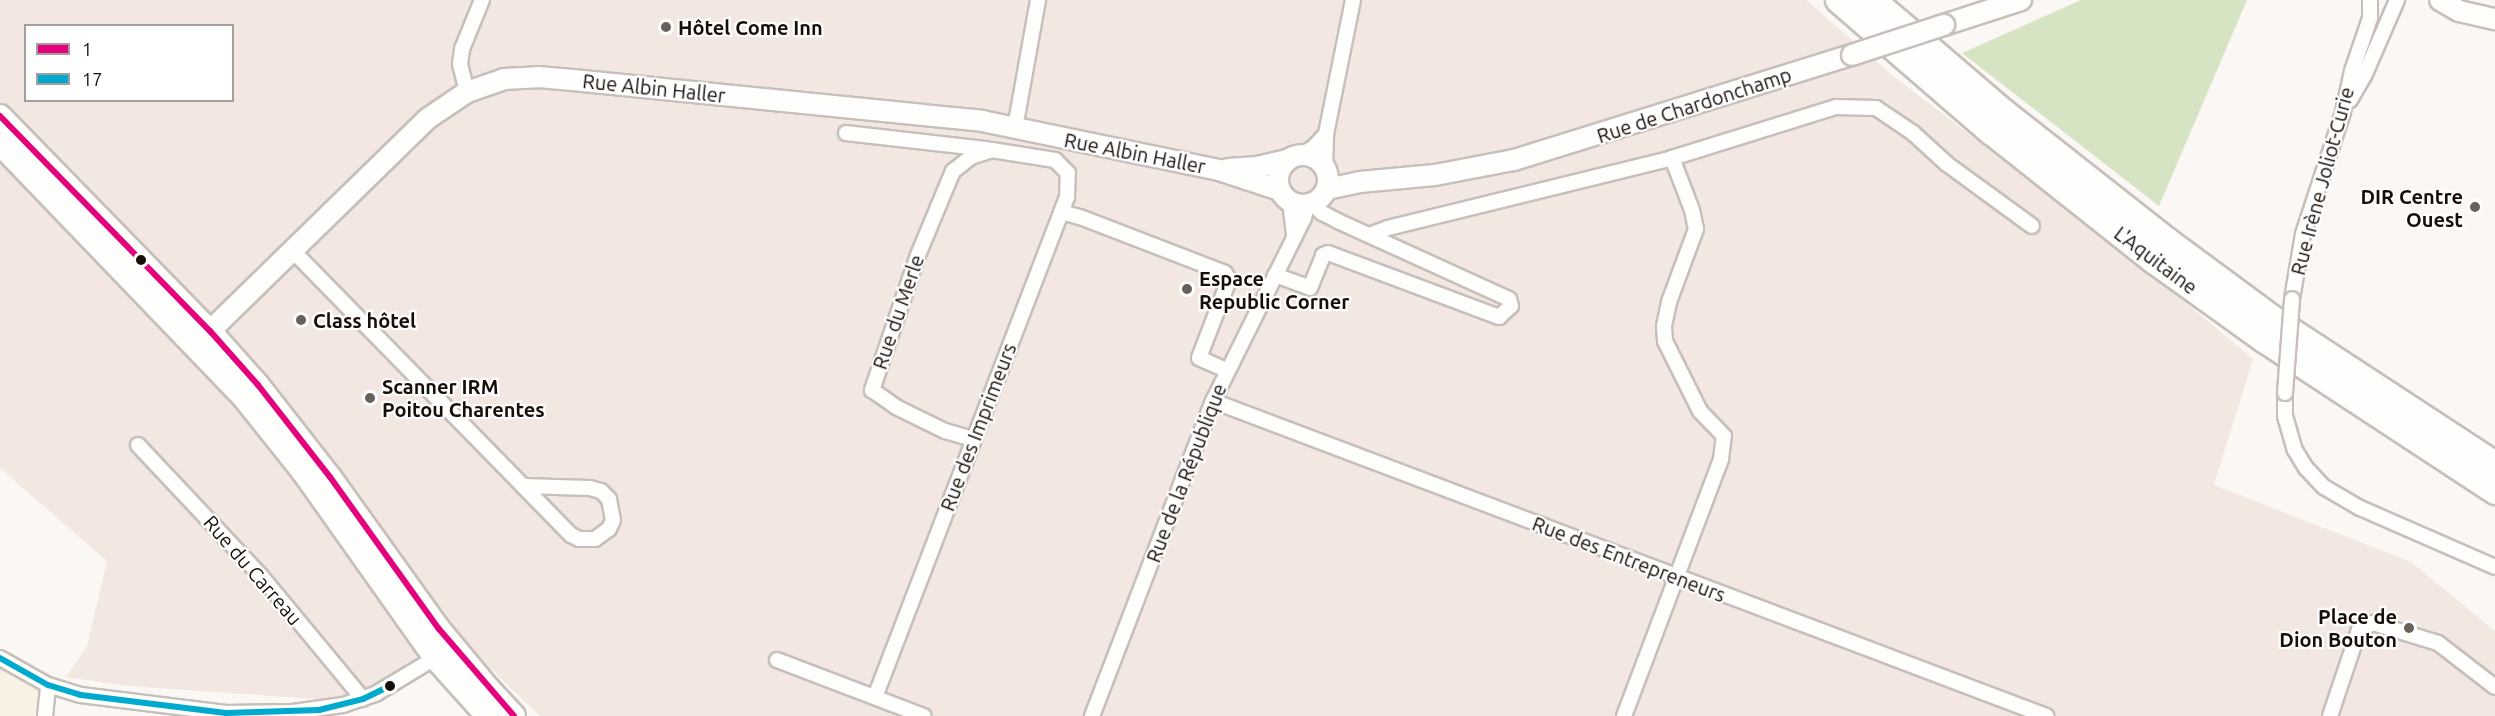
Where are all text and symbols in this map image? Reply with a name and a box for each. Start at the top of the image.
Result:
place label: Hôtel Come Inn [678,15,823,39]
marker: Hôtel Come Inn [659,20,673,34]
legend [24,24,234,102]
text: 1 [82,39,92,59]
street label: Rue de Chardonchamp [1594,62,1794,148]
text: 17 [82,69,102,89]
street label: Rue Albin Haller [581,69,727,107]
street label: Rue Irène Joliot-Curie [2285,84,2359,278]
street label: Rue Albin Haller [1062,128,1208,178]
place label: DIR Centre Ouest [2361,184,2463,231]
marker: DIR Centre Ouest [2468,200,2482,214]
street label: L'Aquitaine [2110,221,2202,299]
street label: Rue du Merle [867,252,929,372]
unlabelled marker [135,254,147,266]
place label: Espace Republic Corner [1199,266,1349,313]
marker: Espace Republic Corner [1180,282,1194,296]
place label: Class hôtel [313,308,416,332]
marker: Class hôtel [294,313,308,327]
street label: Rue des Imprimeurs [935,340,1021,514]
place label: Scanner IRM Poitou Charentes [382,374,545,421]
street label: Rue de la République [1141,380,1231,566]
marker: Scanner IRM Poitou Charentes [363,391,377,405]
street label: Rue du Carreau [199,510,307,630]
street label: Rue des Entrepreneurs [1529,511,1729,607]
place label: Place de Dion Bouton [2279,604,2397,651]
marker: Place de Dion Bouton [2402,621,2416,635]
unlabelled marker [384,680,396,692]

